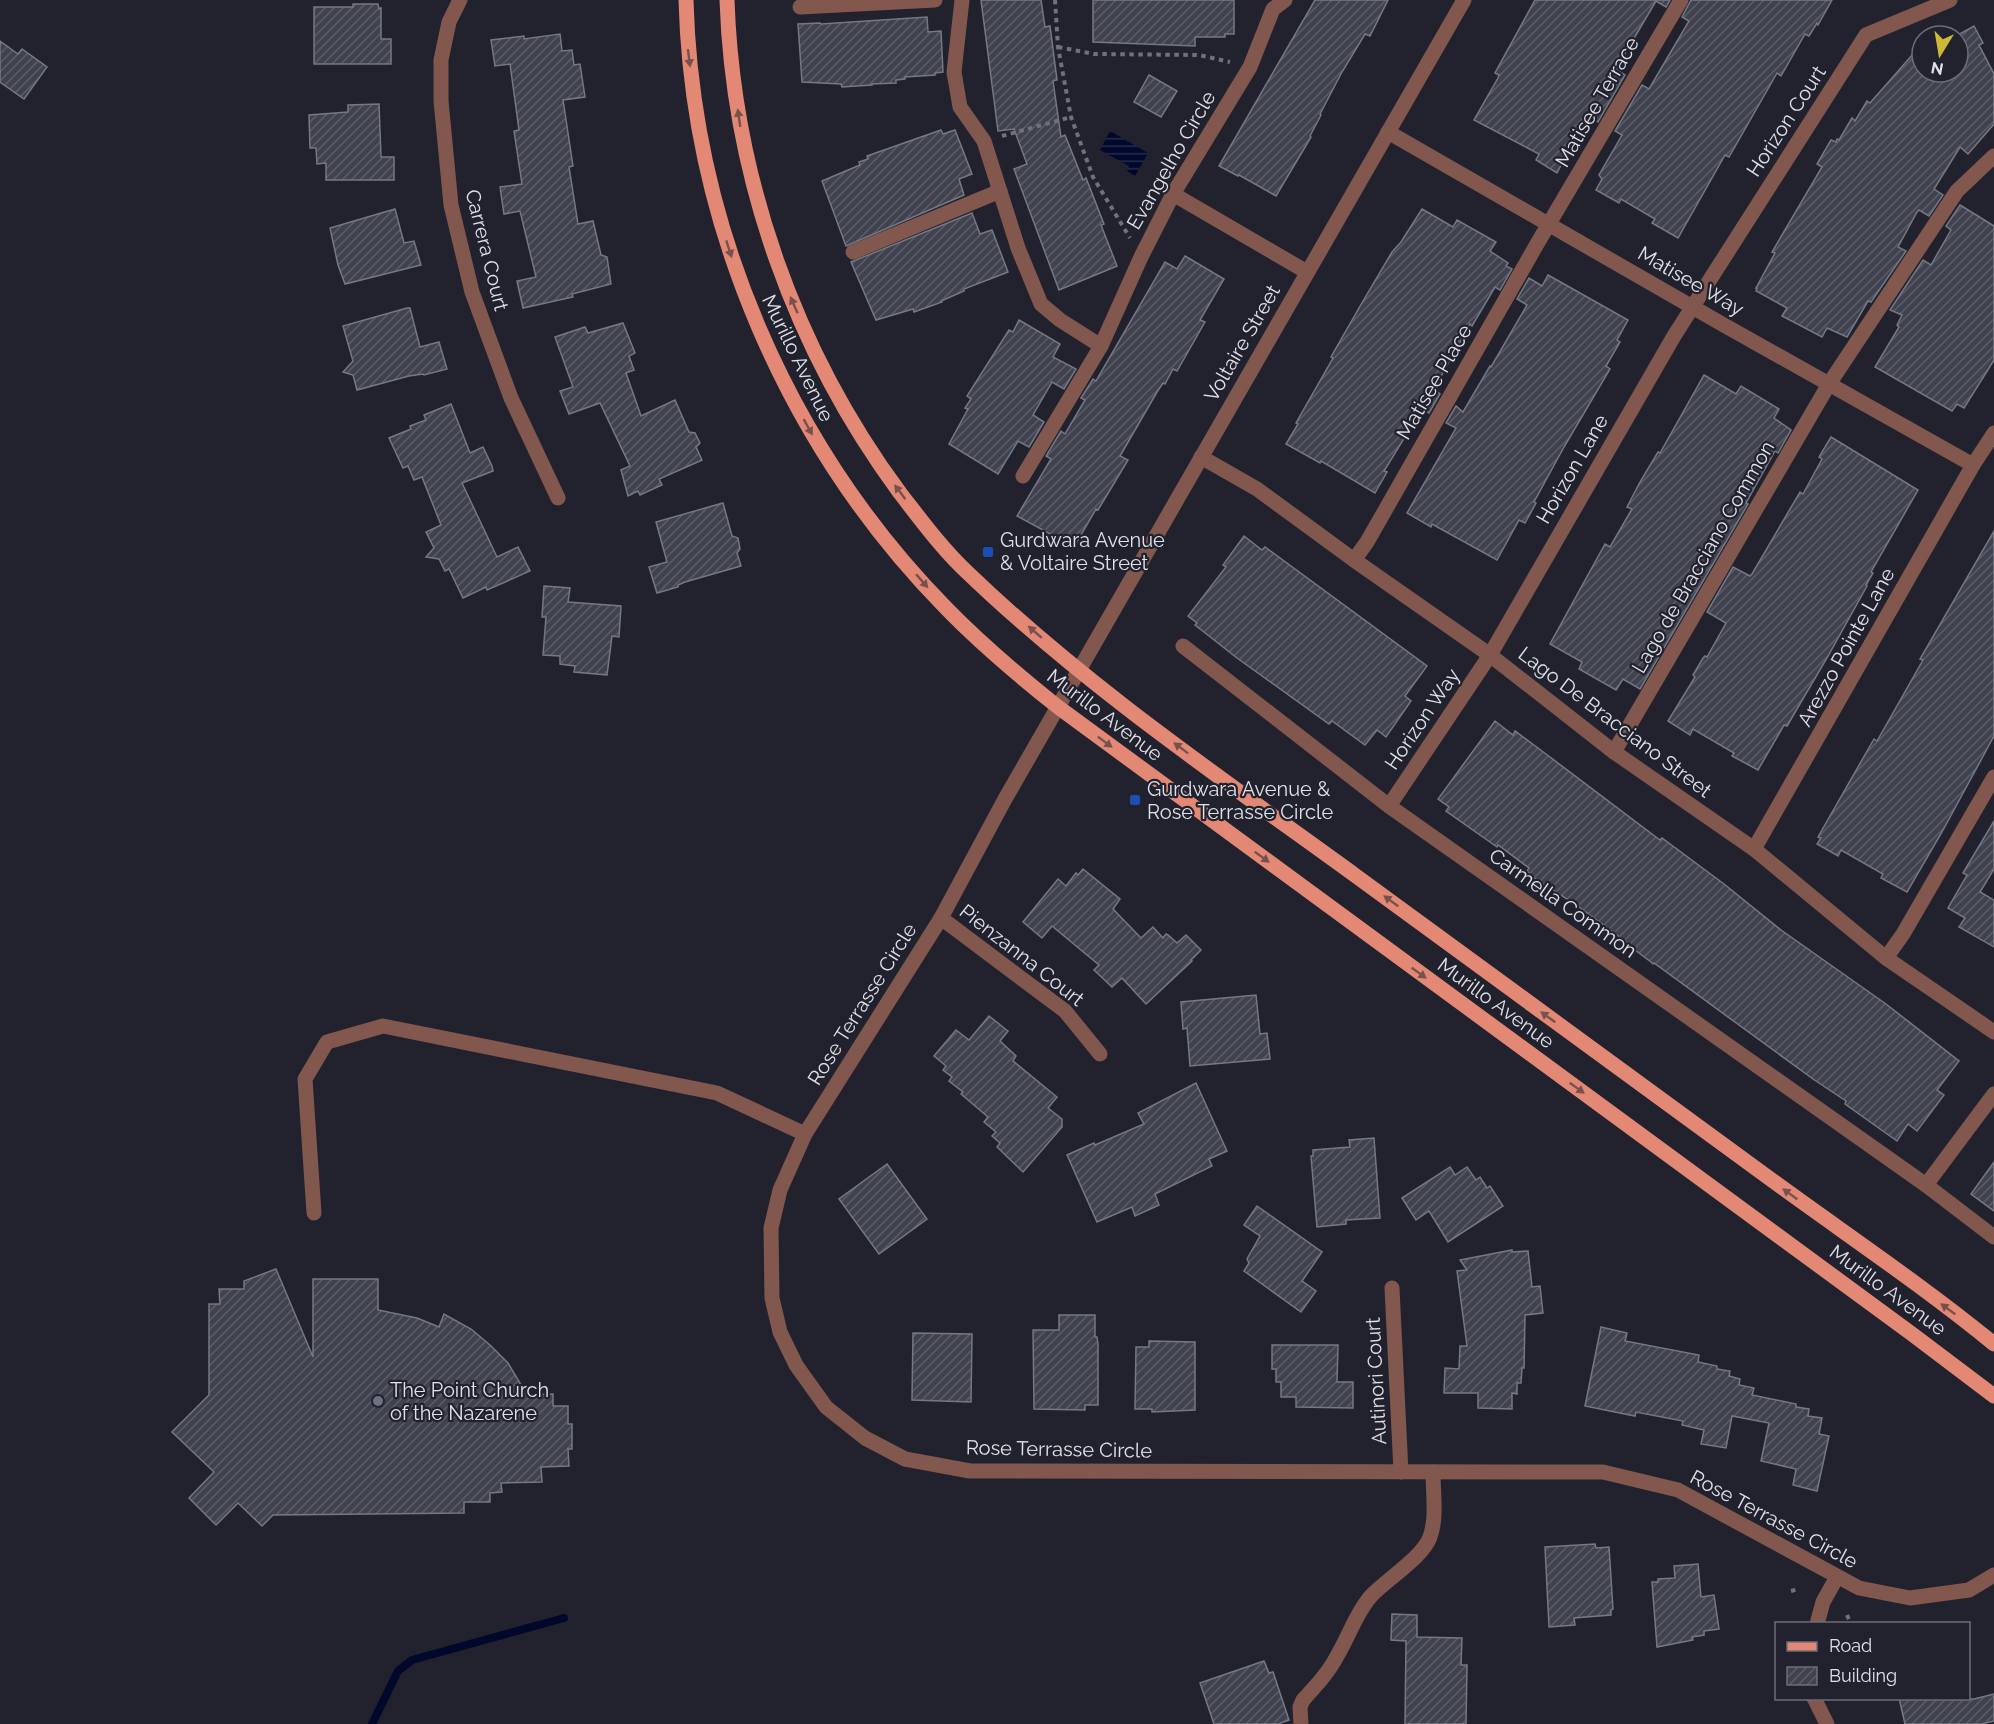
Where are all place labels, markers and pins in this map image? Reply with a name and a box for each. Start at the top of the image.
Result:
place label: Gurdwara Avenue & Voltaire Street [1000,528,1165,575]
marker: Gurdwara Avenue & Voltaire Street [981,545,995,559]
place label: Gurdwara Avenue & Rose Terrasse Circle [1147,777,1334,824]
marker: Gurdwara Avenue & Rose Terrasse Circle [1128,793,1142,807]
place label: The Point Church of the Nazarene [390,1378,549,1425]
marker: The Point Church of the Nazarene [371,1394,385,1408]

